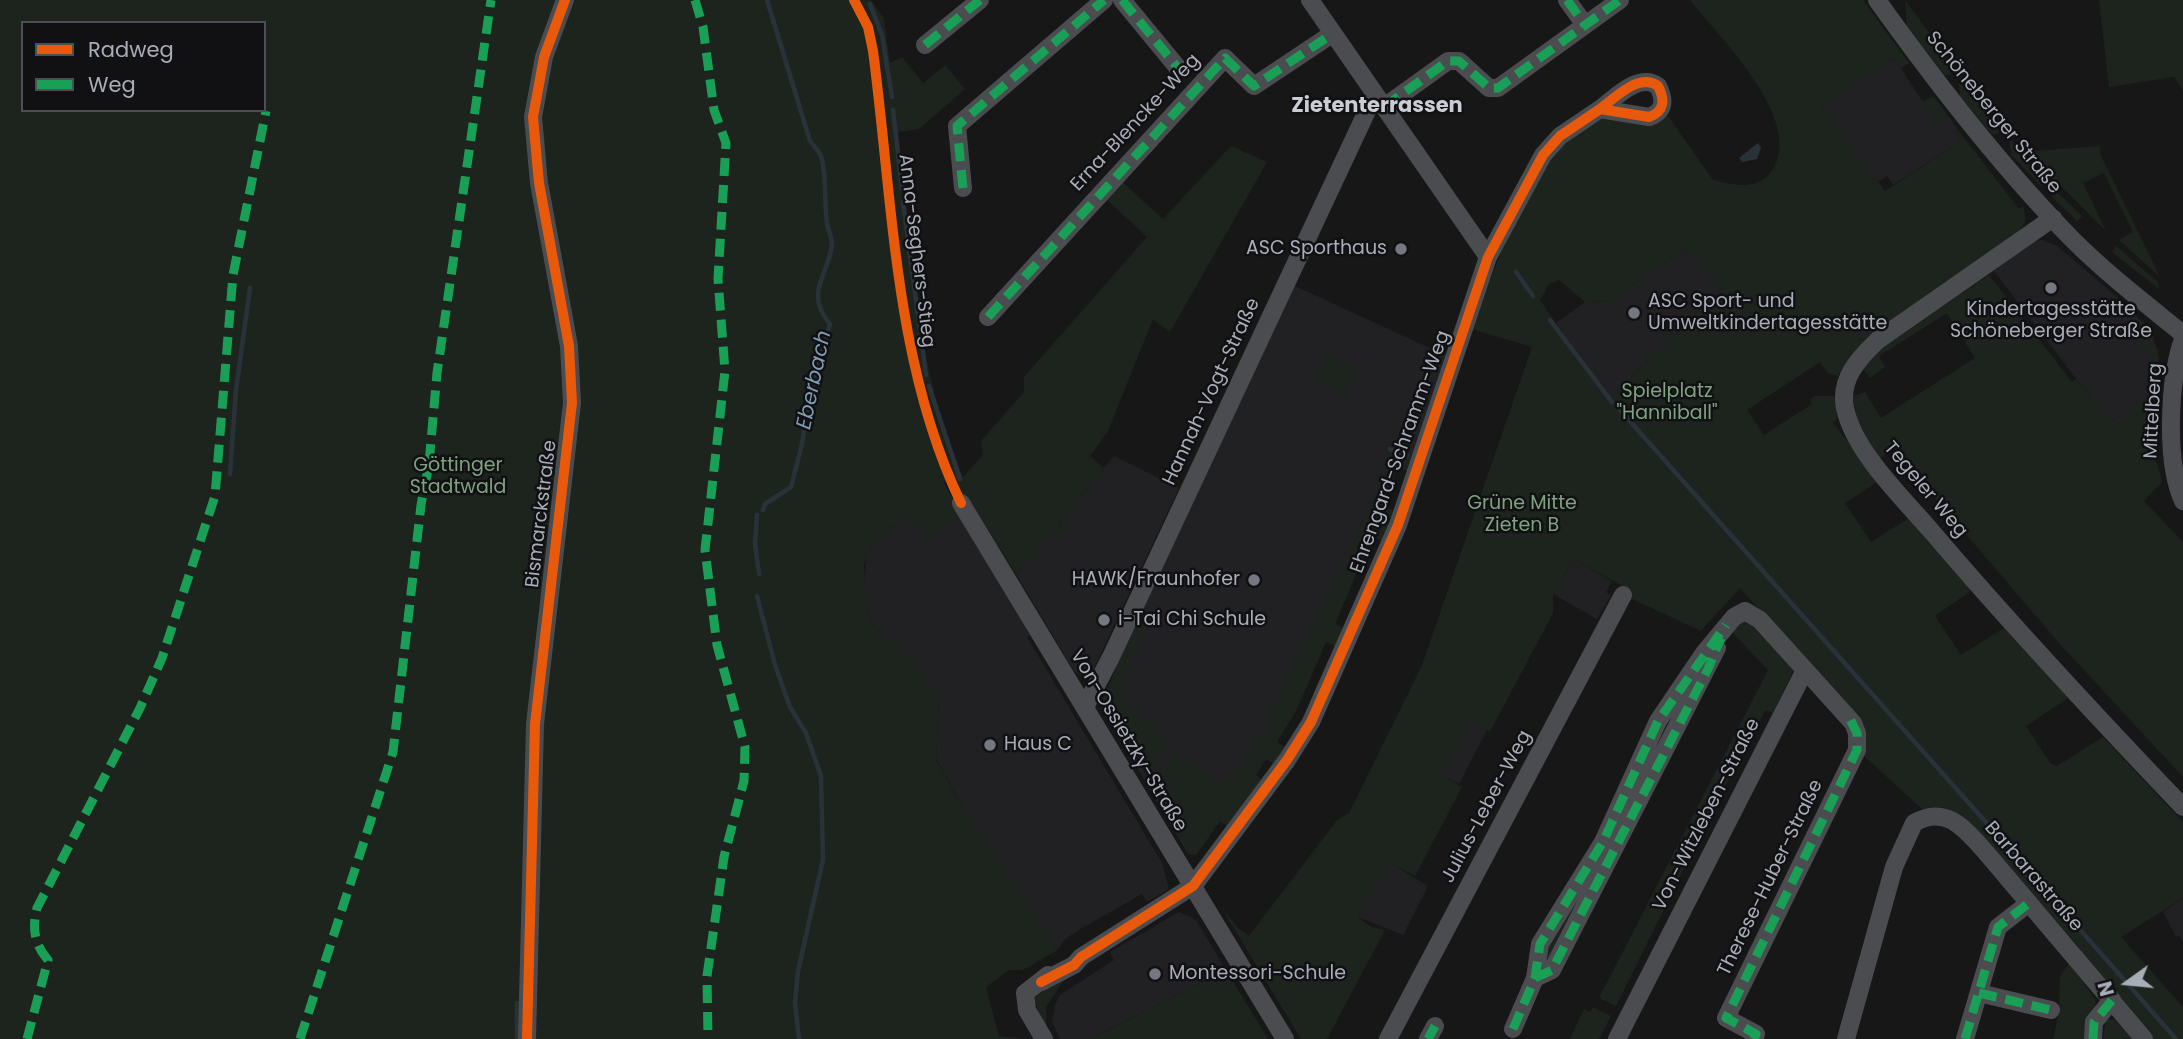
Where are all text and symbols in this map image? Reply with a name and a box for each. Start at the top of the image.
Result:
legend [21,21,266,112]
street label: Schöneberger Straße [1921,27,2065,199]
text: Radweg [88,35,174,64]
street label: Erna-Blencke-Weg [1067,50,1205,196]
text: Weg [88,70,136,99]
district label: Zietenterrassen [1291,94,1463,120]
street label: Anna-Seghers-Stieg [893,153,939,349]
place label: ASC Sporthaus [1246,238,1387,260]
marker: ASC Sporthaus [1393,241,1409,257]
marker: Kindertagesstätte Schöneberger Straße [2043,280,2059,296]
place label: ASC Sport- und Umweltkindertagesstätte [1648,291,1887,335]
street label: Hannah-Vogt-Straße [1159,295,1265,489]
place label: Kindertagesstätte Schöneberger Straße [1950,299,2152,343]
marker: ASC Sport- und Umweltkindertagesstätte [1626,305,1642,321]
water label: Eberbach [792,328,838,432]
street label: Ehrengard-Schramm-Weg [1346,328,1456,576]
street label: Mittelberg [2140,363,2168,459]
park label: Spielplatz "Hanniball" [1616,381,1718,425]
street label: Tegeler Weg [1878,437,1972,543]
street label: Bismarckstraße [522,439,562,589]
park label: Göttinger Stadtwald [410,455,506,499]
park label: Grüne Mitte Zieten B [1467,493,1577,537]
place label: HAWK/Fraunhofer [1072,569,1240,591]
marker: HAWK/Fraunhofer [1246,572,1262,588]
place label: i-Tai Chi Schule [1118,609,1266,631]
marker: i-Tai Chi Schule [1096,612,1112,628]
street label: Von-Ossietzky-Straße [1065,646,1191,836]
street label: Von-Witzleben-Straße [1649,715,1765,915]
street label: Julius-Leber-Weg [1437,727,1537,887]
place label: Haus C [1004,734,1072,756]
marker: Haus C [982,737,998,753]
street label: Therese-Huber-Straße [1714,776,1828,980]
street label: Barbarastraße [1979,817,2087,937]
north arrow [2092,948,2162,1018]
place label: Montessori-Schule [1169,963,1346,985]
marker: Montessori-Schule [1147,966,1163,982]
text: N [2091,978,2121,999]

